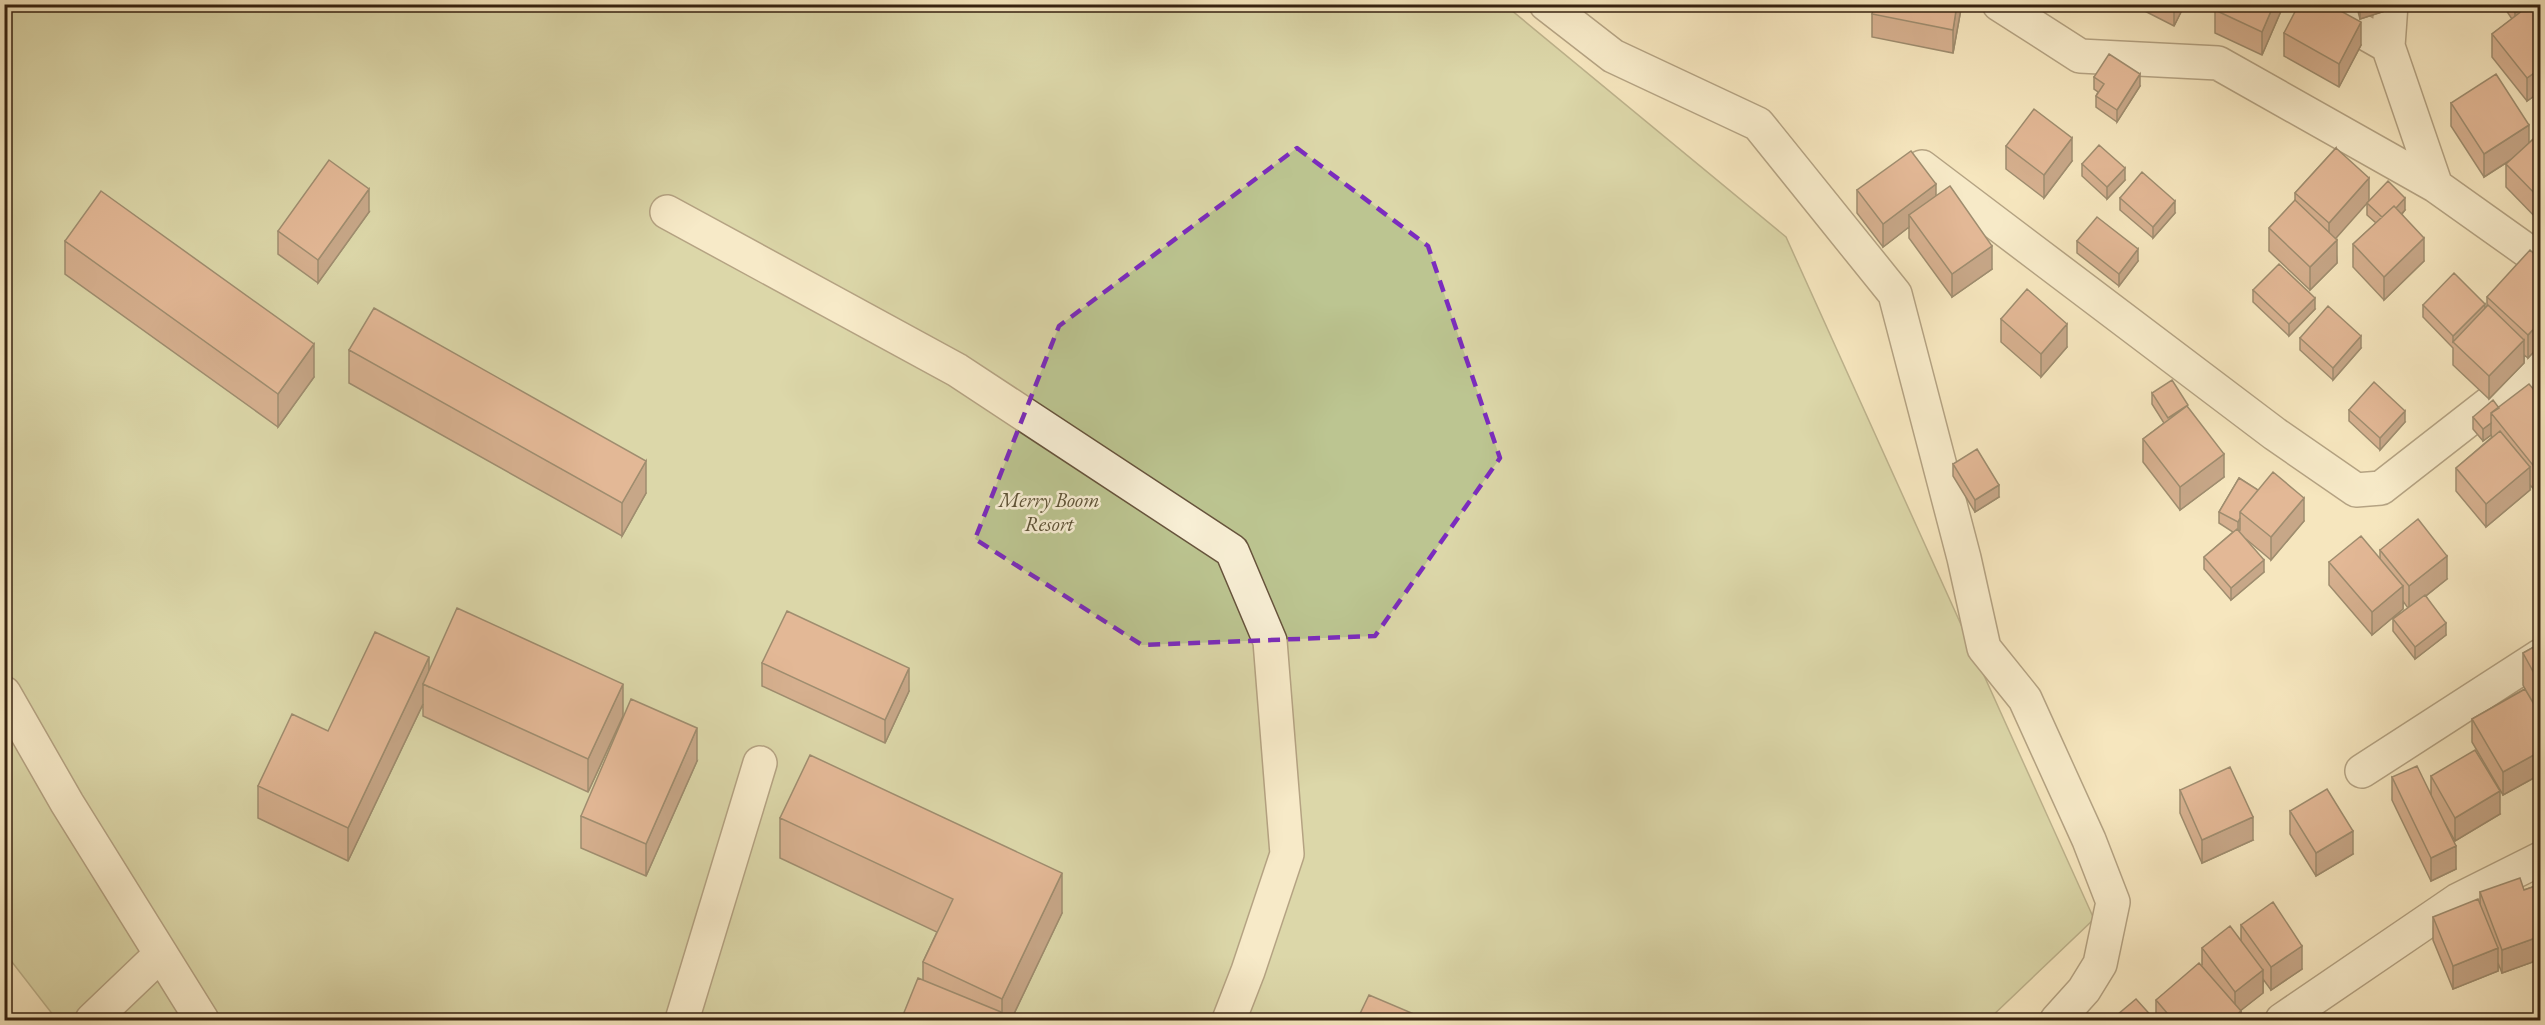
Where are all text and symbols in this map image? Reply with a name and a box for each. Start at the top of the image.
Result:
park label: Merry Boom Resort [996,486,1100,537]

